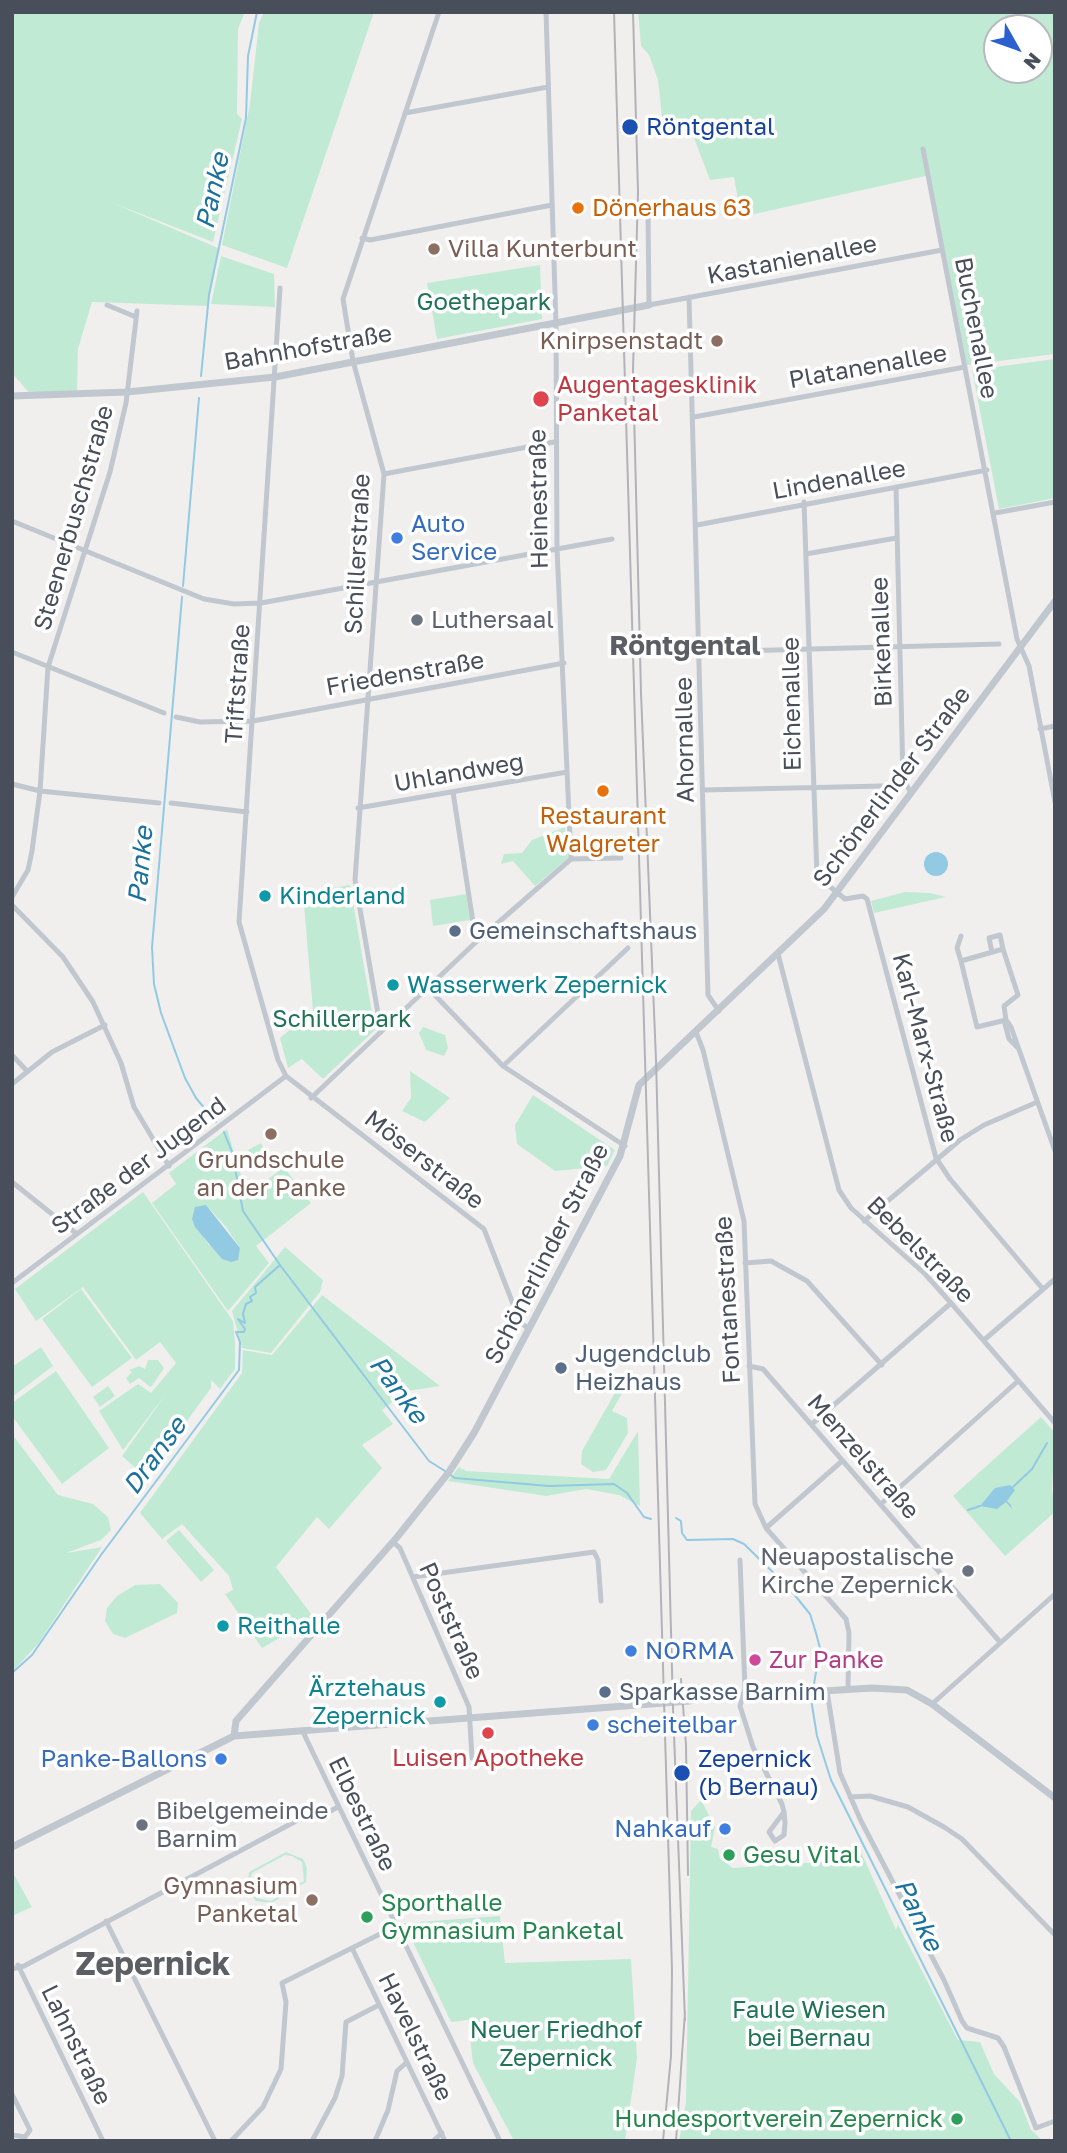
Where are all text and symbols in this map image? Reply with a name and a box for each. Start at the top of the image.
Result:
north arrow [983,14,1053,84]
text: N [1019,49,1046,74]
place label: Röntgental [646,113,775,141]
marker: Röntgental [620,117,640,137]
water label: Panke [190,150,236,232]
place label: Dönerhaus 63 [592,194,751,222]
marker: Dönerhaus 63 [570,200,586,216]
street label: Kastanienallee [705,229,879,291]
place label: Villa Kunterbunt [448,235,637,263]
marker: Villa Kunterbunt [426,241,442,257]
street label: Buchenallee [948,255,1004,401]
park label: Goethepark [417,288,551,316]
street label: Bahnhofstraße [222,319,394,377]
place label: Knirpsenstadt [539,327,703,355]
marker: Knirpsenstadt [709,333,725,349]
street label: Platanenallee [787,339,949,395]
place label: Augentagesklinik Panketal [557,371,757,427]
marker: Augentagesklinik Panketal [531,389,551,409]
street label: Steenerbuschstraße [28,402,120,634]
street label: Heinestraße [523,429,555,569]
street label: Lindenallee [770,454,908,506]
street label: Schillerstraße [339,473,377,635]
place label: Auto Service [411,510,497,566]
marker: Auto Service [389,530,405,546]
street label: Birkenallee [865,576,899,708]
place label: Luthersaal [431,606,554,634]
marker: Luthersaal [409,612,425,628]
street label: Triftstraße [219,623,257,745]
district label: Röntgental [609,629,761,663]
street label: Eichenallee [776,637,808,771]
street label: Friedenstraße [324,646,486,702]
street label: Ahornallee [670,677,700,803]
street label: Schönerlinder Straße [807,681,977,893]
street label: Uhlandweg [392,747,526,799]
marker: Restaurant Walgreter [595,783,611,799]
place label: Restaurant Walgreter [539,802,667,858]
water label: Panke [122,825,160,905]
place label: Kinderland [279,882,406,910]
marker: Kinderland [257,888,273,904]
place label: Gemeinschaftshaus [469,917,697,945]
marker: Gemeinschaftshaus [447,923,463,939]
street label: Karl-Marx-Straße [886,950,964,1146]
place label: Wasserwerk Zepernick [407,971,668,999]
marker: Wasserwerk Zepernick [385,977,401,993]
park label: Schillerpark [272,1005,412,1033]
street label: Straße der Jugend [46,1091,232,1241]
street label: Möserstraße [358,1104,490,1216]
marker: Grundschule an der Panke [263,1126,279,1142]
street label: Schönerlinder Straße [479,1139,615,1369]
place label: Grundschule an der Panke [196,1146,346,1202]
street label: Bebelstraße [861,1191,979,1309]
street label: Fontanestraße [709,1216,747,1384]
place label: Jugendclub Heizhaus [575,1340,711,1396]
water label: Panke [362,1350,434,1430]
marker: Jugendclub Heizhaus [553,1360,569,1376]
street label: Menzelstraße [801,1389,925,1525]
water label: Dranse [117,1411,193,1501]
place label: Neuapostalische Kirche Zepernick [760,1543,954,1599]
street label: Poststraße [412,1558,490,1684]
marker: Neuapostalische Kirche Zepernick [960,1563,976,1579]
place label: Reithalle [237,1612,340,1640]
marker: Reithalle [215,1618,231,1634]
place label: NORMA [645,1637,734,1665]
marker: NORMA [623,1643,639,1659]
place label: Zur Panke [769,1646,884,1674]
marker: Zur Panke [747,1652,763,1668]
place label: Ärztehaus Zepernick [309,1674,426,1730]
place label: Sparkasse Barnim [619,1678,826,1706]
marker: Sparkasse Barnim [597,1684,613,1700]
marker: Ärztehaus Zepernick [432,1694,448,1710]
place label: scheitelbar [607,1711,737,1739]
marker: scheitelbar [585,1717,601,1733]
marker: Luisen Apotheke [480,1725,496,1741]
place label: Luisen Apotheke [392,1744,584,1772]
place label: Panke-Ballons [40,1745,207,1773]
place label: Zepernick (b Bernau) [698,1745,819,1801]
marker: Panke-Ballons [213,1751,229,1767]
street label: Elbestraße [322,1752,402,1876]
marker: Zepernick (b Bernau) [672,1763,692,1783]
place label: Bibelgemeinde Barnim [156,1797,328,1853]
place label: Nahkauf [614,1815,711,1843]
marker: Bibelgemeinde Barnim [134,1817,150,1833]
marker: Nahkauf [717,1821,733,1837]
place label: Gesu Vital [743,1841,860,1869]
marker: Gesu Vital [721,1847,737,1863]
place label: Gymnasium Panketal [163,1872,298,1928]
water label: Panke [887,1874,949,1956]
place label: Sporthalle Gymnasium Panketal [381,1889,623,1945]
marker: Gymnasium Panketal [304,1892,320,1908]
marker: Sporthalle Gymnasium Panketal [359,1909,375,1925]
district label: Zepernick [76,1946,230,1984]
street label: Havelstraße [372,1968,458,2106]
street label: Lahnstraße [35,1980,117,2110]
park label: Faule Wiesen bei Bernau [732,1996,886,2052]
park label: Neuer Friedhof Zepernick [470,2016,642,2072]
place label: Hundesportverein Zepernick [614,2105,943,2133]
marker: Hundesportverein Zepernick [949,2111,965,2127]

